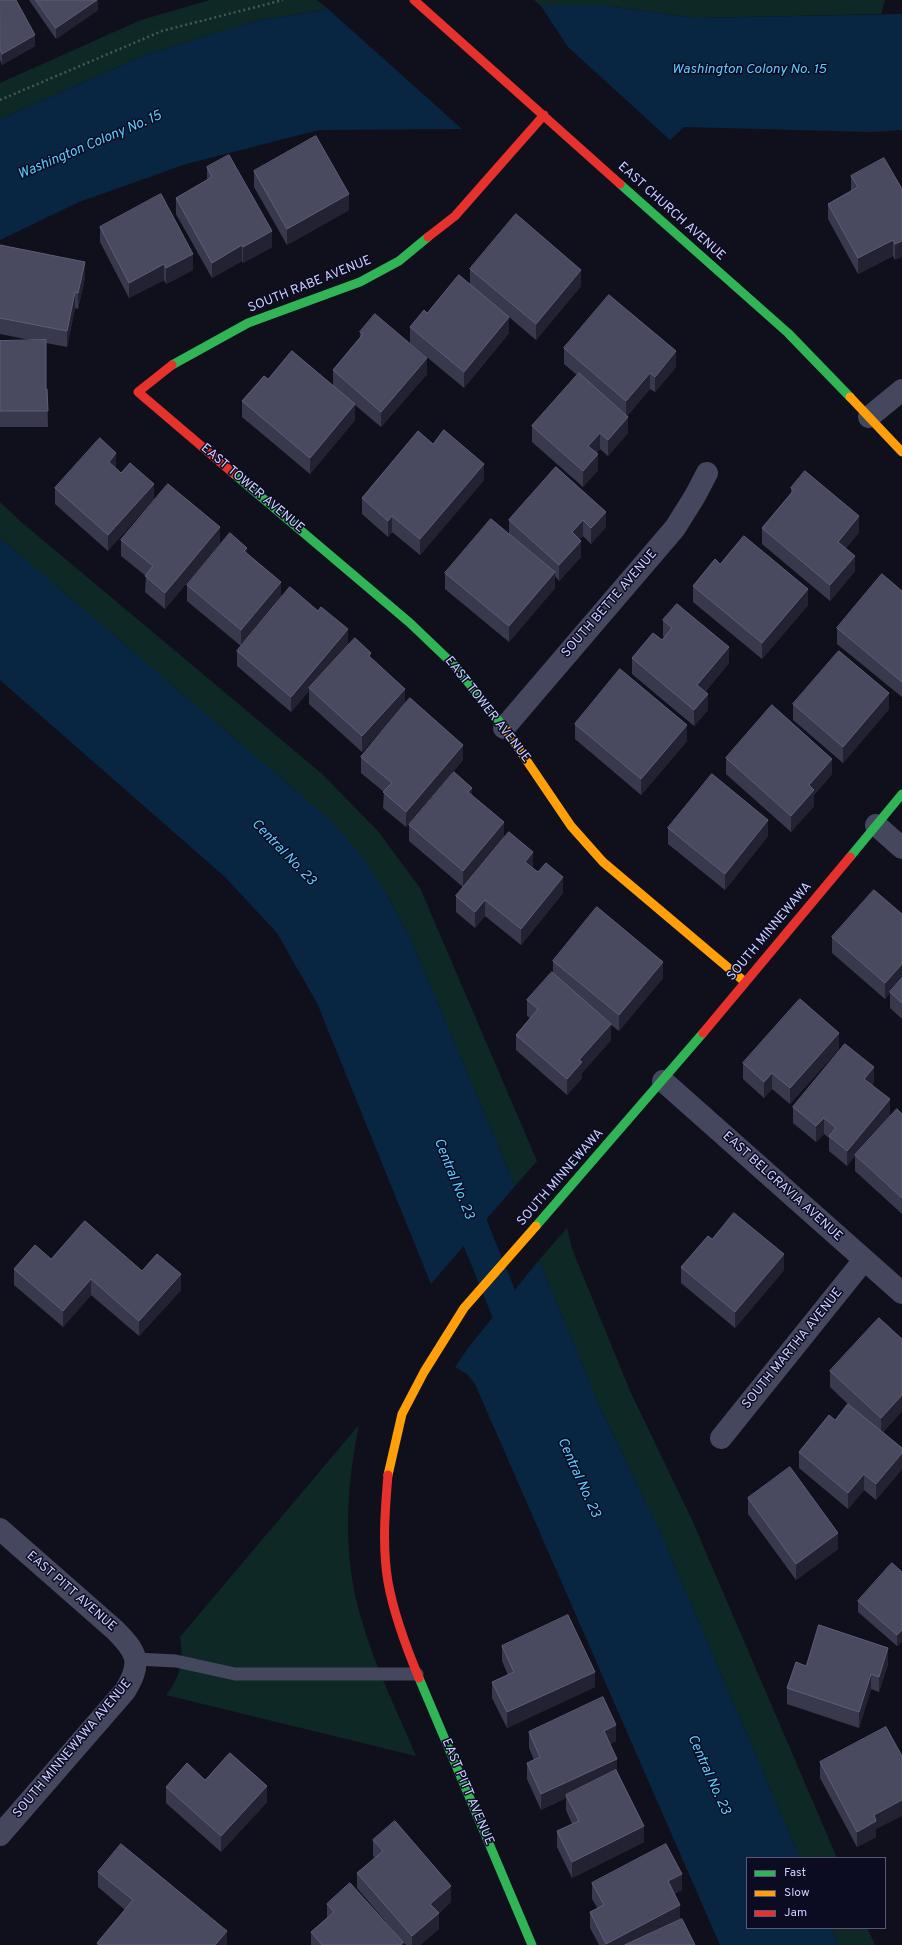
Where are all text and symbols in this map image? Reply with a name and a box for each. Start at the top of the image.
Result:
water label: Washington Colony No. 15 [672,62,826,78]
water label: Washington Colony No. 15 [16,108,164,184]
street label: EAST CHURCH AVENUE [614,160,728,264]
street label: SOUTH RABE AVENUE [246,253,374,317]
street label: EAST TOWER AVENUE [197,441,307,537]
street label: SOUTH BETTE AVENUE [559,547,661,661]
street label: EAST TOWER AVENUE [441,654,533,766]
water label: Central No. 23 [247,816,319,890]
street label: SOUTH MINNEWAWA [724,880,816,984]
street label: SOUTH MINNEWAWA [515,1126,607,1230]
street label: EAST BELGRAVIA AVENUE [719,1129,845,1245]
water label: Central No. 23 [429,1136,477,1222]
street label: SOUTH MARTHA AVENUE [739,1285,847,1413]
water label: Central No. 23 [553,1435,603,1521]
street label: EAST PITT AVENUE [23,1549,119,1635]
street label: SOUTH MINNEWAWA AVENUE [10,1676,136,1822]
water label: Central No. 23 [683,1732,733,1818]
street label: EAST PITT AVENUE [438,1736,496,1848]
legend [746,1857,886,1929]
text: Fast [784,1865,806,1881]
text: Slow [784,1885,810,1901]
text: Jam [784,1905,807,1921]

